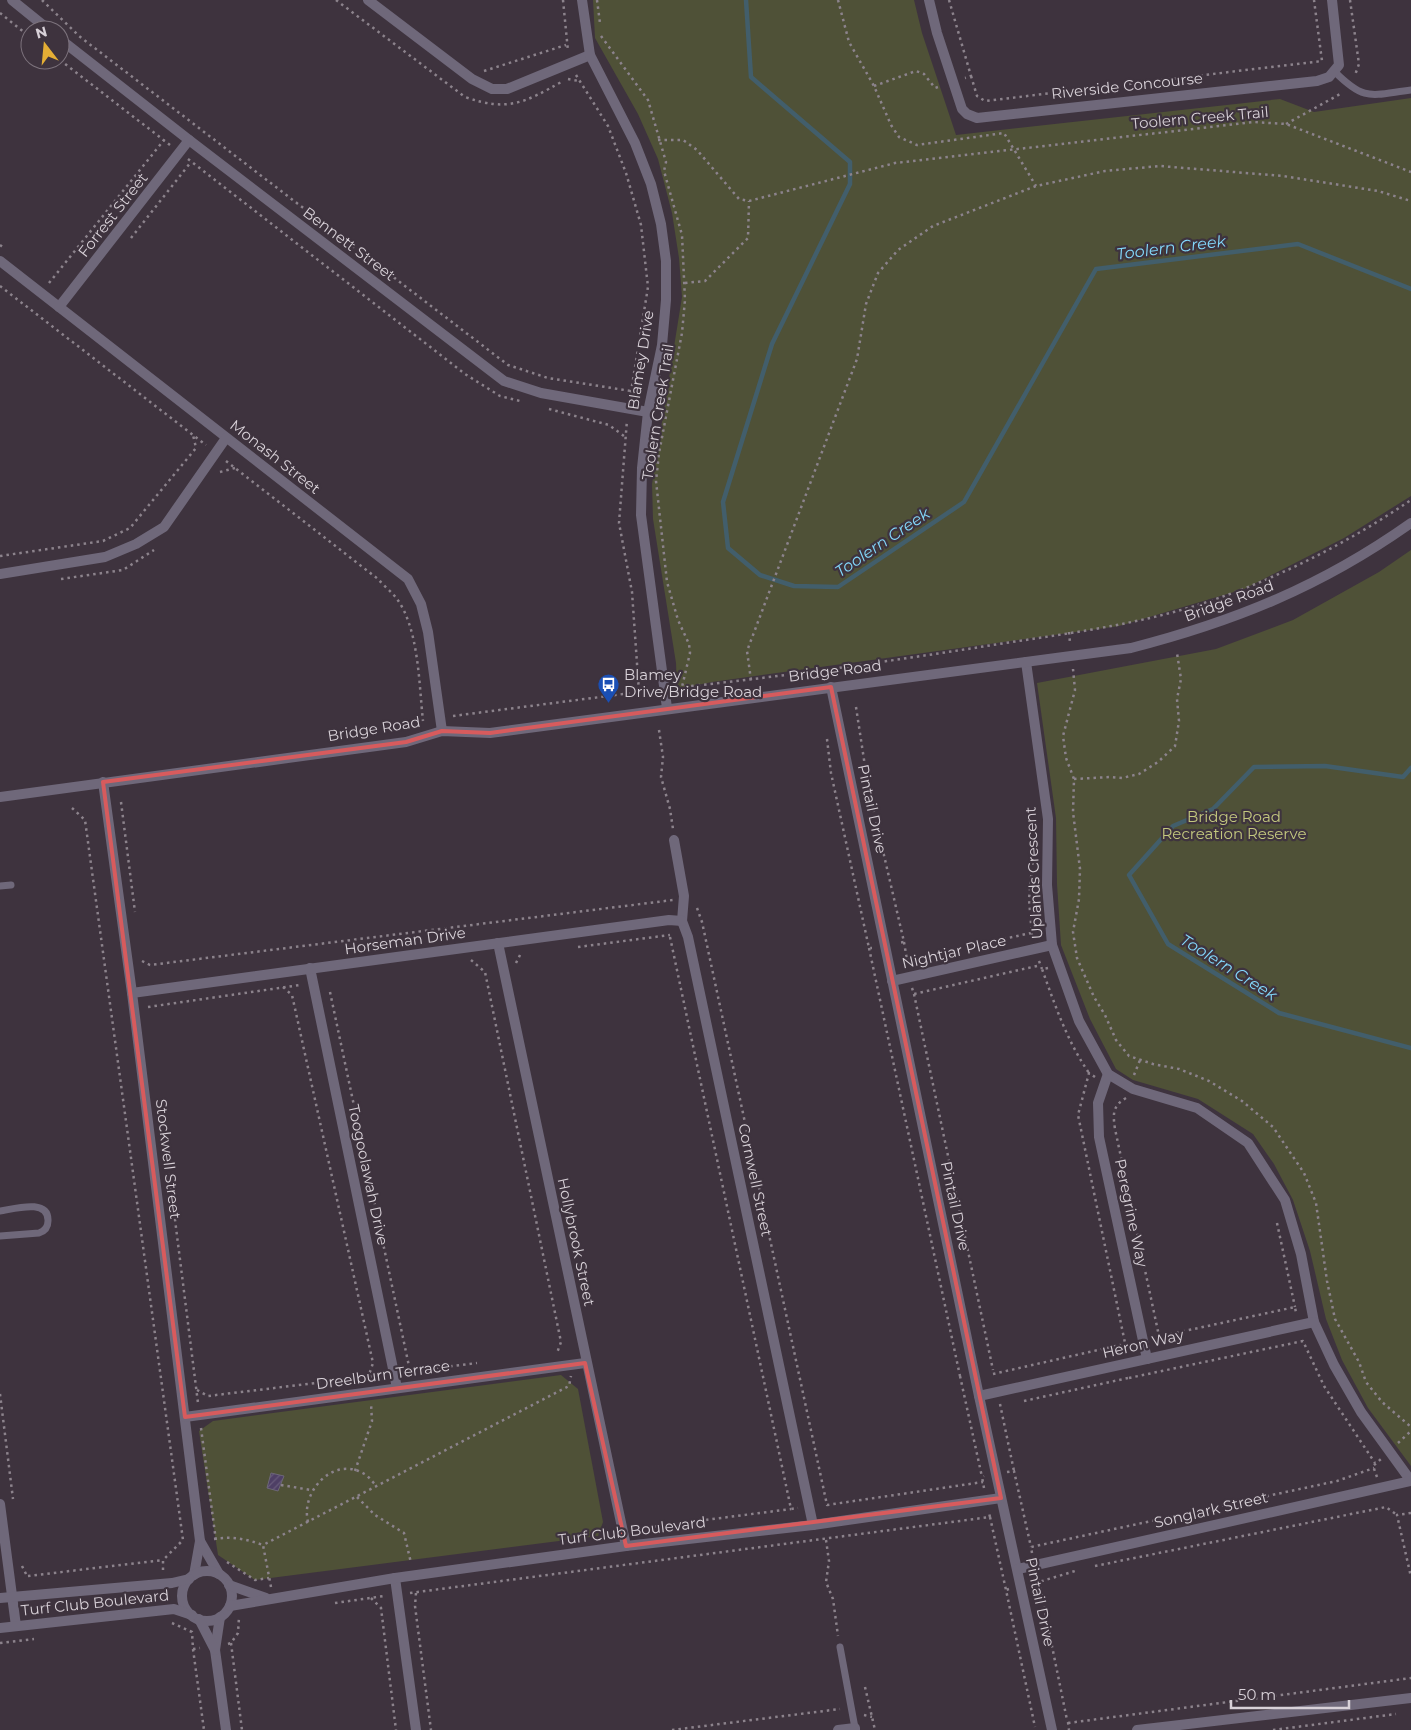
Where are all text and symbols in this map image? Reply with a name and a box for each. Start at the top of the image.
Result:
north arrow [20,20,70,70]
text: N [33,22,49,43]
street label: Riverside Concourse [1050,68,1204,103]
street label: Toolern Creek Trail [1130,102,1269,133]
street label: Forrest Street [74,169,152,261]
street label: Bennett Street [299,203,399,285]
water label: Toolern Creek [1115,231,1228,264]
street label: Blamey Drive [623,309,658,411]
street label: Toolern Creek Trail [637,342,678,481]
street label: Monash Street [226,415,324,498]
water label: Toolern Creek [831,503,935,581]
street label: Bridge Road [1181,576,1276,626]
street label: Bridge Road [787,655,883,686]
place label: Blamey Drive/Bridge Road [624,665,762,701]
bus stop icon: Blamey Drive/Bridge Road [596,672,620,703]
street label: Bridge Road [326,712,422,745]
street label: Pintail Drive [854,762,891,855]
street label: Uplands Crescent [1021,806,1046,940]
park label: Bridge Road Recreation Reserve [1162,807,1306,843]
street label: Horseman Drive [343,923,467,958]
street label: Nightjar Place [900,930,1008,973]
water label: Toolern Creek [1177,930,1282,1005]
street label: Stockwell Street [152,1098,185,1220]
street label: Toogoolawah Drive [344,1103,393,1247]
street label: Cornwell Street [734,1122,777,1238]
street label: Peregrine Way [1111,1157,1152,1270]
street label: Pintail Drive [937,1159,974,1252]
street label: Hollybrook Street [554,1176,599,1308]
street label: Heron Way [1100,1325,1186,1362]
street label: Dreelburn Terrace [315,1356,451,1393]
street label: Songlark Street [1152,1487,1270,1532]
street label: Turf Club Boulevard [557,1512,707,1549]
street label: Pintail Drive [1022,1555,1059,1648]
street label: Turf Club Boulevard [20,1585,170,1620]
scale bar [1231,1678,1348,1710]
text: 50 m [1238,1685,1276,1704]

